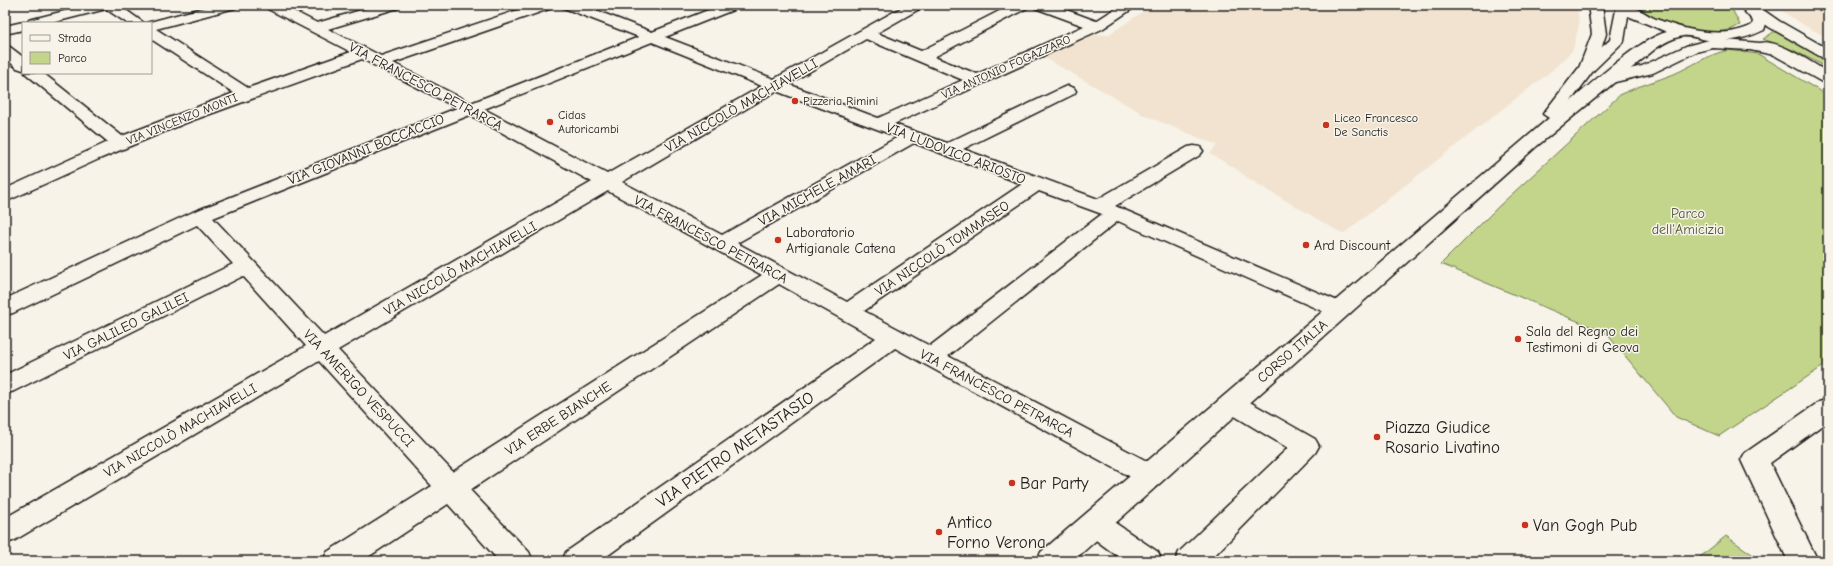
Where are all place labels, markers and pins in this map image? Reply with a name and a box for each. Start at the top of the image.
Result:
place label: Pizzeria Rimini [803,94,878,108]
marker: Pizzeria Rimini [790,96,800,106]
place label: Cidas Autoricambi [558,108,619,136]
place label: Liceo Francesco De Sanctis [1334,111,1418,139]
marker: Cidas Autoricambi [545,117,555,127]
marker: Liceo Francesco De Sanctis [1321,120,1331,130]
place label: Laboratorio Artigianale Catena [786,224,896,257]
marker: Laboratorio Artigianale Catena [773,235,783,245]
place label: Ard Discount [1314,237,1391,254]
marker: Ard Discount [1301,240,1311,250]
place label: Sala del Regno dei Testimoni di Geova [1526,323,1639,356]
marker: Sala del Regno dei Testimoni di Geova [1513,334,1523,344]
place label: Piazza Giudice Rosario Livatino [1385,418,1500,457]
marker: Piazza Giudice Rosario Livatino [1372,432,1382,442]
place label: Bar Party [1020,474,1089,493]
marker: Bar Party [1007,478,1017,488]
place label: Antico Forno Verona [947,513,1046,552]
place label: Van Gogh Pub [1533,516,1637,535]
marker: Van Gogh Pub [1520,520,1530,530]
marker: Antico Forno Verona [934,527,944,537]

